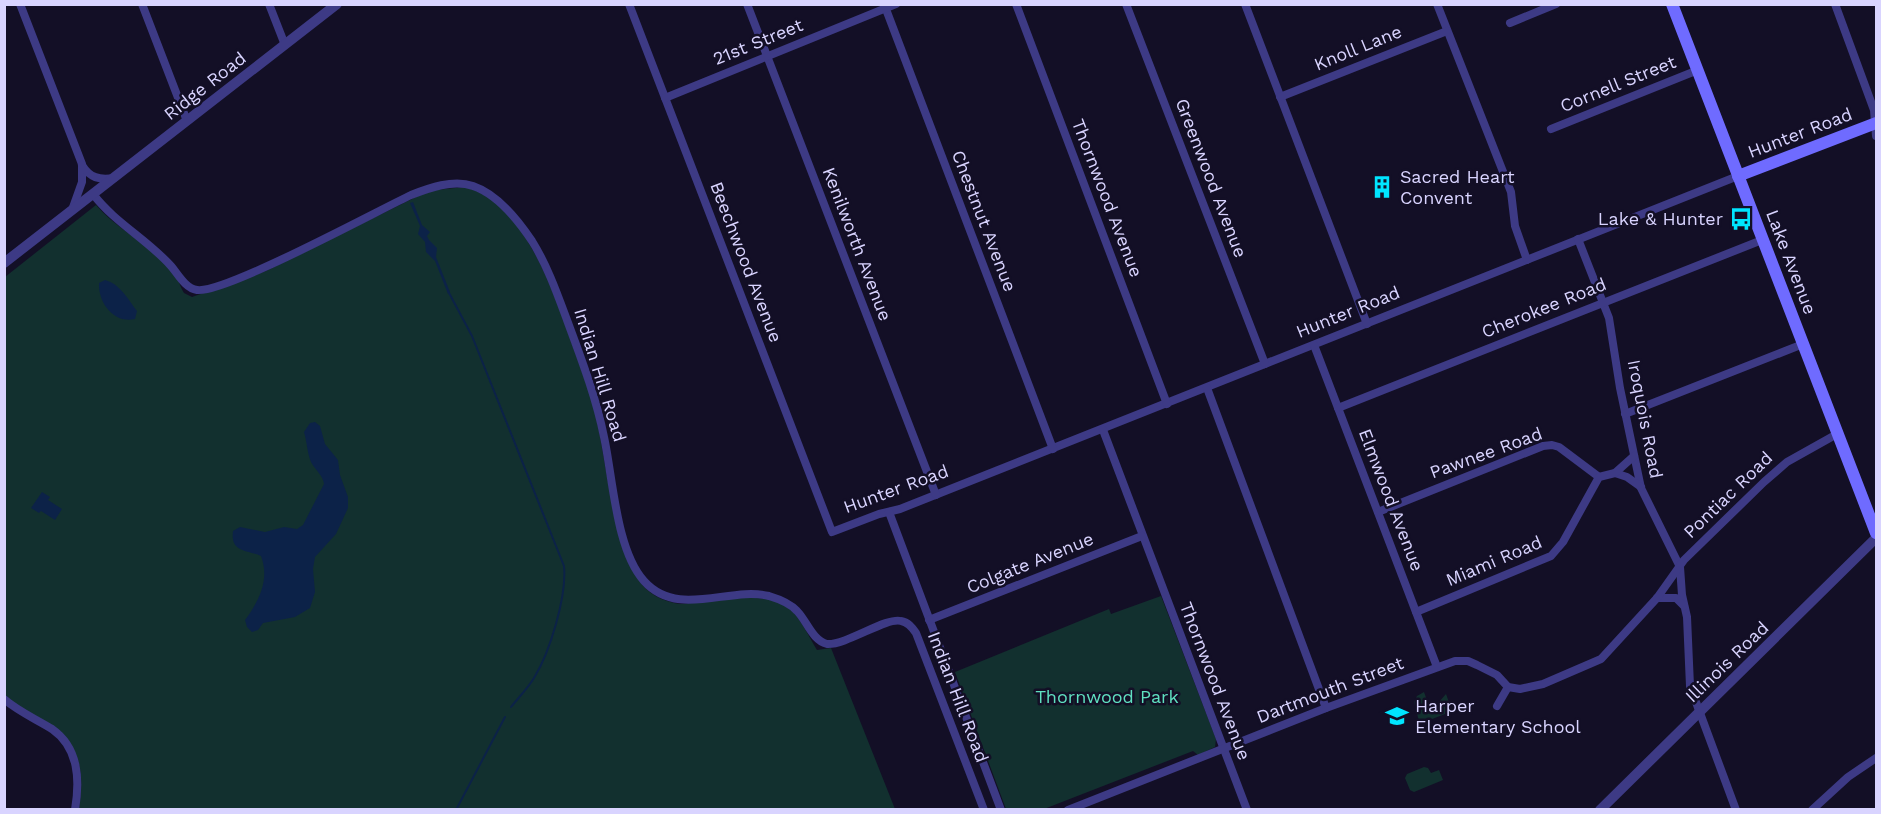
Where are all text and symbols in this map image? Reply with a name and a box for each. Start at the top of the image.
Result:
street label: 21st Street [710,14,806,69]
street label: Knoll Lane [1311,20,1405,75]
street label: Ridge Road [160,47,250,124]
street label: Cornell Street [1557,51,1679,116]
street label: Greenwood Avenue [1171,95,1251,260]
street label: Hunter Road [1745,103,1855,162]
street label: Thornwood Avenue [1068,116,1147,280]
street label: Chestnut Avenue [948,147,1021,295]
street label: Kenilworth Avenue [819,164,896,324]
place label: Sacred Heart Convent [1400,166,1515,208]
building icon: Sacred Heart Convent [1369,174,1395,200]
street label: Beechwood Avenue [706,179,787,345]
bus stop icon: Lake & Hunter [1728,206,1754,232]
street label: Lake Avenue [1762,207,1821,317]
place label: Lake & Hunter [1598,208,1723,229]
street label: Cherokee Road [1478,273,1609,342]
street label: Hunter Road [1293,281,1403,342]
street label: Indian Hill Road [570,306,631,444]
street label: Iroquois Road [1624,358,1667,480]
street label: Pawnee Road [1427,422,1545,483]
street label: Elmwood Avenue [1355,426,1428,574]
street label: Pontiac Road [1679,447,1776,542]
street label: Hunter Road [840,460,951,517]
street label: Colgate Avenue [963,528,1096,598]
street label: Miami Road [1443,531,1545,590]
street label: Thornwood Avenue [1176,599,1255,763]
street label: Illinois Road [1681,617,1773,706]
street label: Indian Hill Road [924,628,993,765]
street label: Dartmouth Street [1253,652,1407,727]
park label: Thornwood Park [1035,686,1179,707]
place label: Harper Elementary School [1415,695,1581,737]
school or university icon: Harper Elementary School [1384,703,1410,729]

